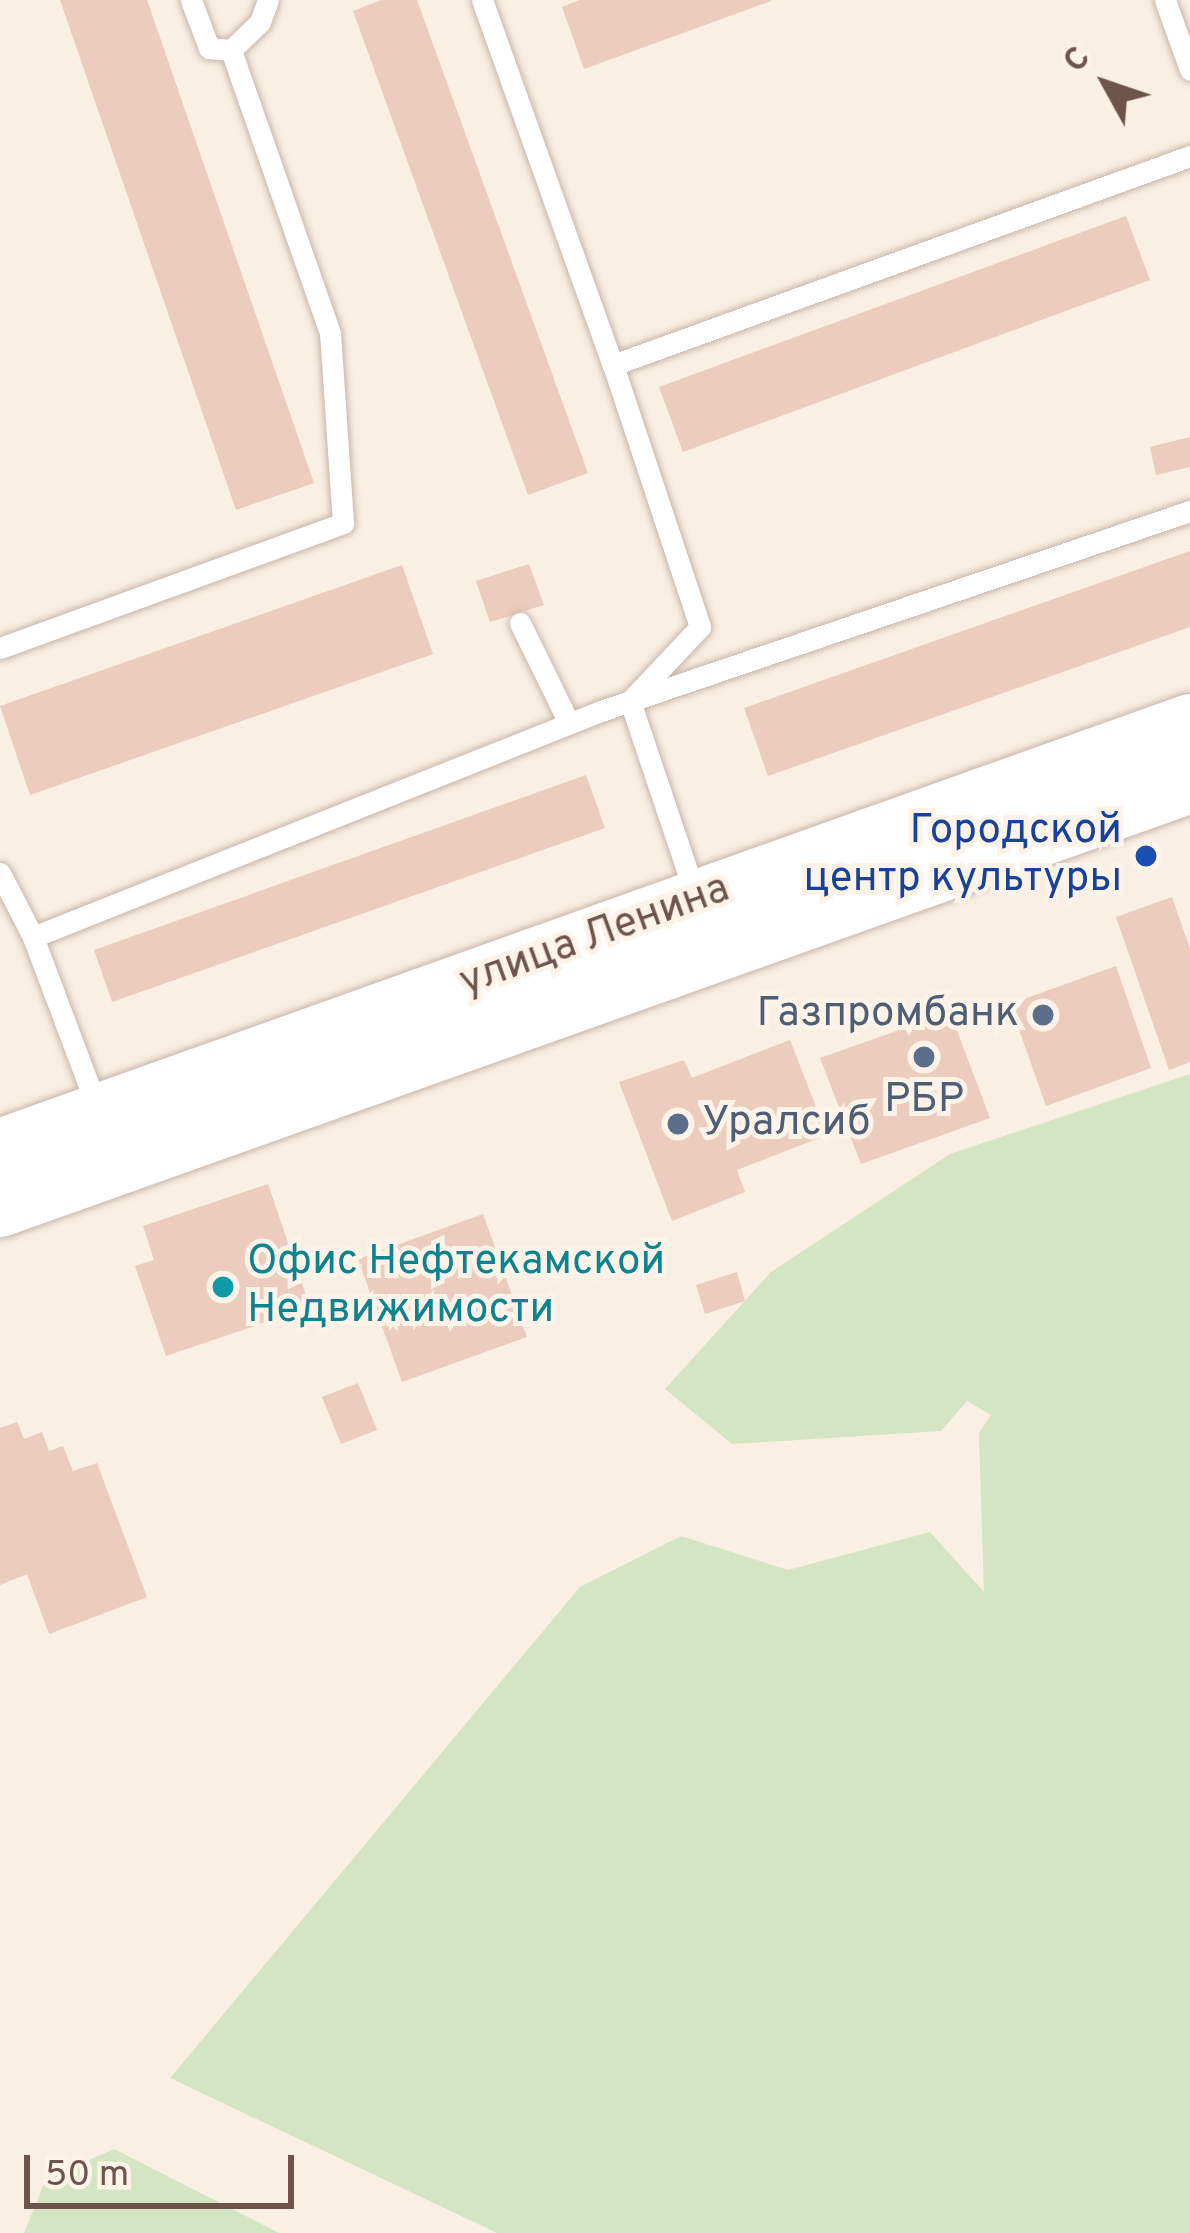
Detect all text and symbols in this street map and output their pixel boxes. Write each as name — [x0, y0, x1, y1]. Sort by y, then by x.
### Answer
north arrow — [1046, 24, 1166, 144]
text: С — [1056, 39, 1101, 82]
place label: Городской центр культуры — [804, 807, 1122, 906]
marker: Городской центр культуры — [1133, 843, 1159, 869]
street label: улица Ленина — [453, 865, 737, 1009]
place label: Газпромбанк — [756, 990, 1019, 1040]
marker: Газпромбанк — [1030, 1002, 1056, 1028]
marker: РБР — [911, 1044, 937, 1070]
place label: РБР — [884, 1076, 964, 1126]
place label: Уралсиб — [702, 1099, 871, 1149]
marker: Уралсиб — [665, 1111, 691, 1137]
place label: Офис Нефтекамской Недвижимости — [247, 1238, 665, 1336]
marker: Офис Нефтекамской Недвижимости — [210, 1274, 236, 1300]
scale bar — [30, 2131, 300, 2205]
text: 50 m — [45, 2153, 129, 2199]

